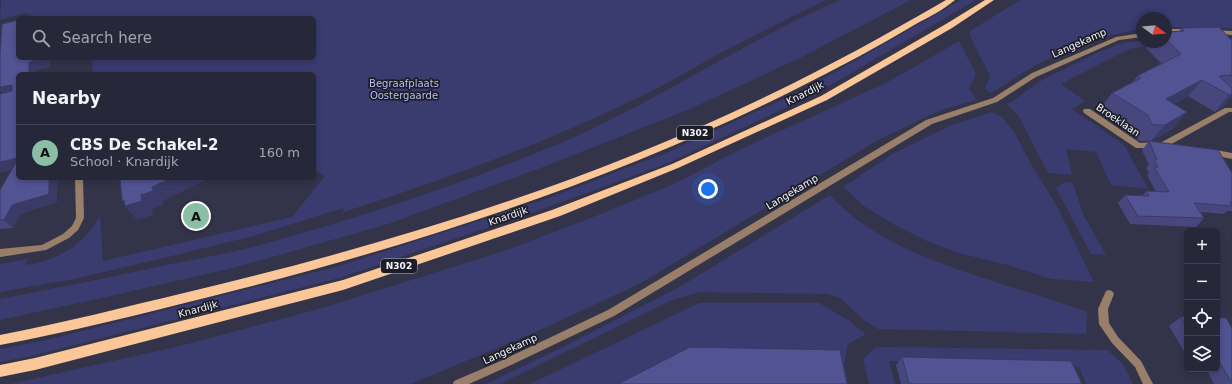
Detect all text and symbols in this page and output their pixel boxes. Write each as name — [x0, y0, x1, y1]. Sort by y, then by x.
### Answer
north arrow — [1136, 12, 1172, 48]
search box — [16, 16, 316, 60]
street label: Langekamp — [1050, 26, 1108, 60]
icon: search — [30, 27, 52, 49]
text: Search here — [62, 29, 152, 47]
park label: Begraafplaats Oostergaarde — [369, 78, 439, 101]
street label: Knardijk — [784, 79, 826, 107]
text: Nearby — [32, 88, 101, 108]
street label: Broeklaan — [1094, 101, 1142, 139]
road number: N302 — [677, 126, 713, 140]
text: CBS De Schakel-2 — [70, 136, 218, 154]
text: A — [40, 145, 50, 160]
text: 160 m — [258, 145, 300, 160]
text: School · Knardijk — [70, 154, 178, 169]
street label: Langekamp — [764, 172, 820, 212]
your location — [698, 179, 718, 199]
pin: A — [183, 201, 209, 231]
street label: Knardijk — [487, 204, 529, 228]
map controls — [1184, 228, 1220, 372]
button: + — [1184, 228, 1220, 264]
road number: N302 — [381, 259, 417, 273]
button: − — [1184, 264, 1220, 300]
street label: Knardijk — [177, 298, 219, 320]
button: locate — [1184, 300, 1220, 336]
street label: Langekamp — [481, 332, 539, 366]
button: layers — [1184, 336, 1220, 372]

